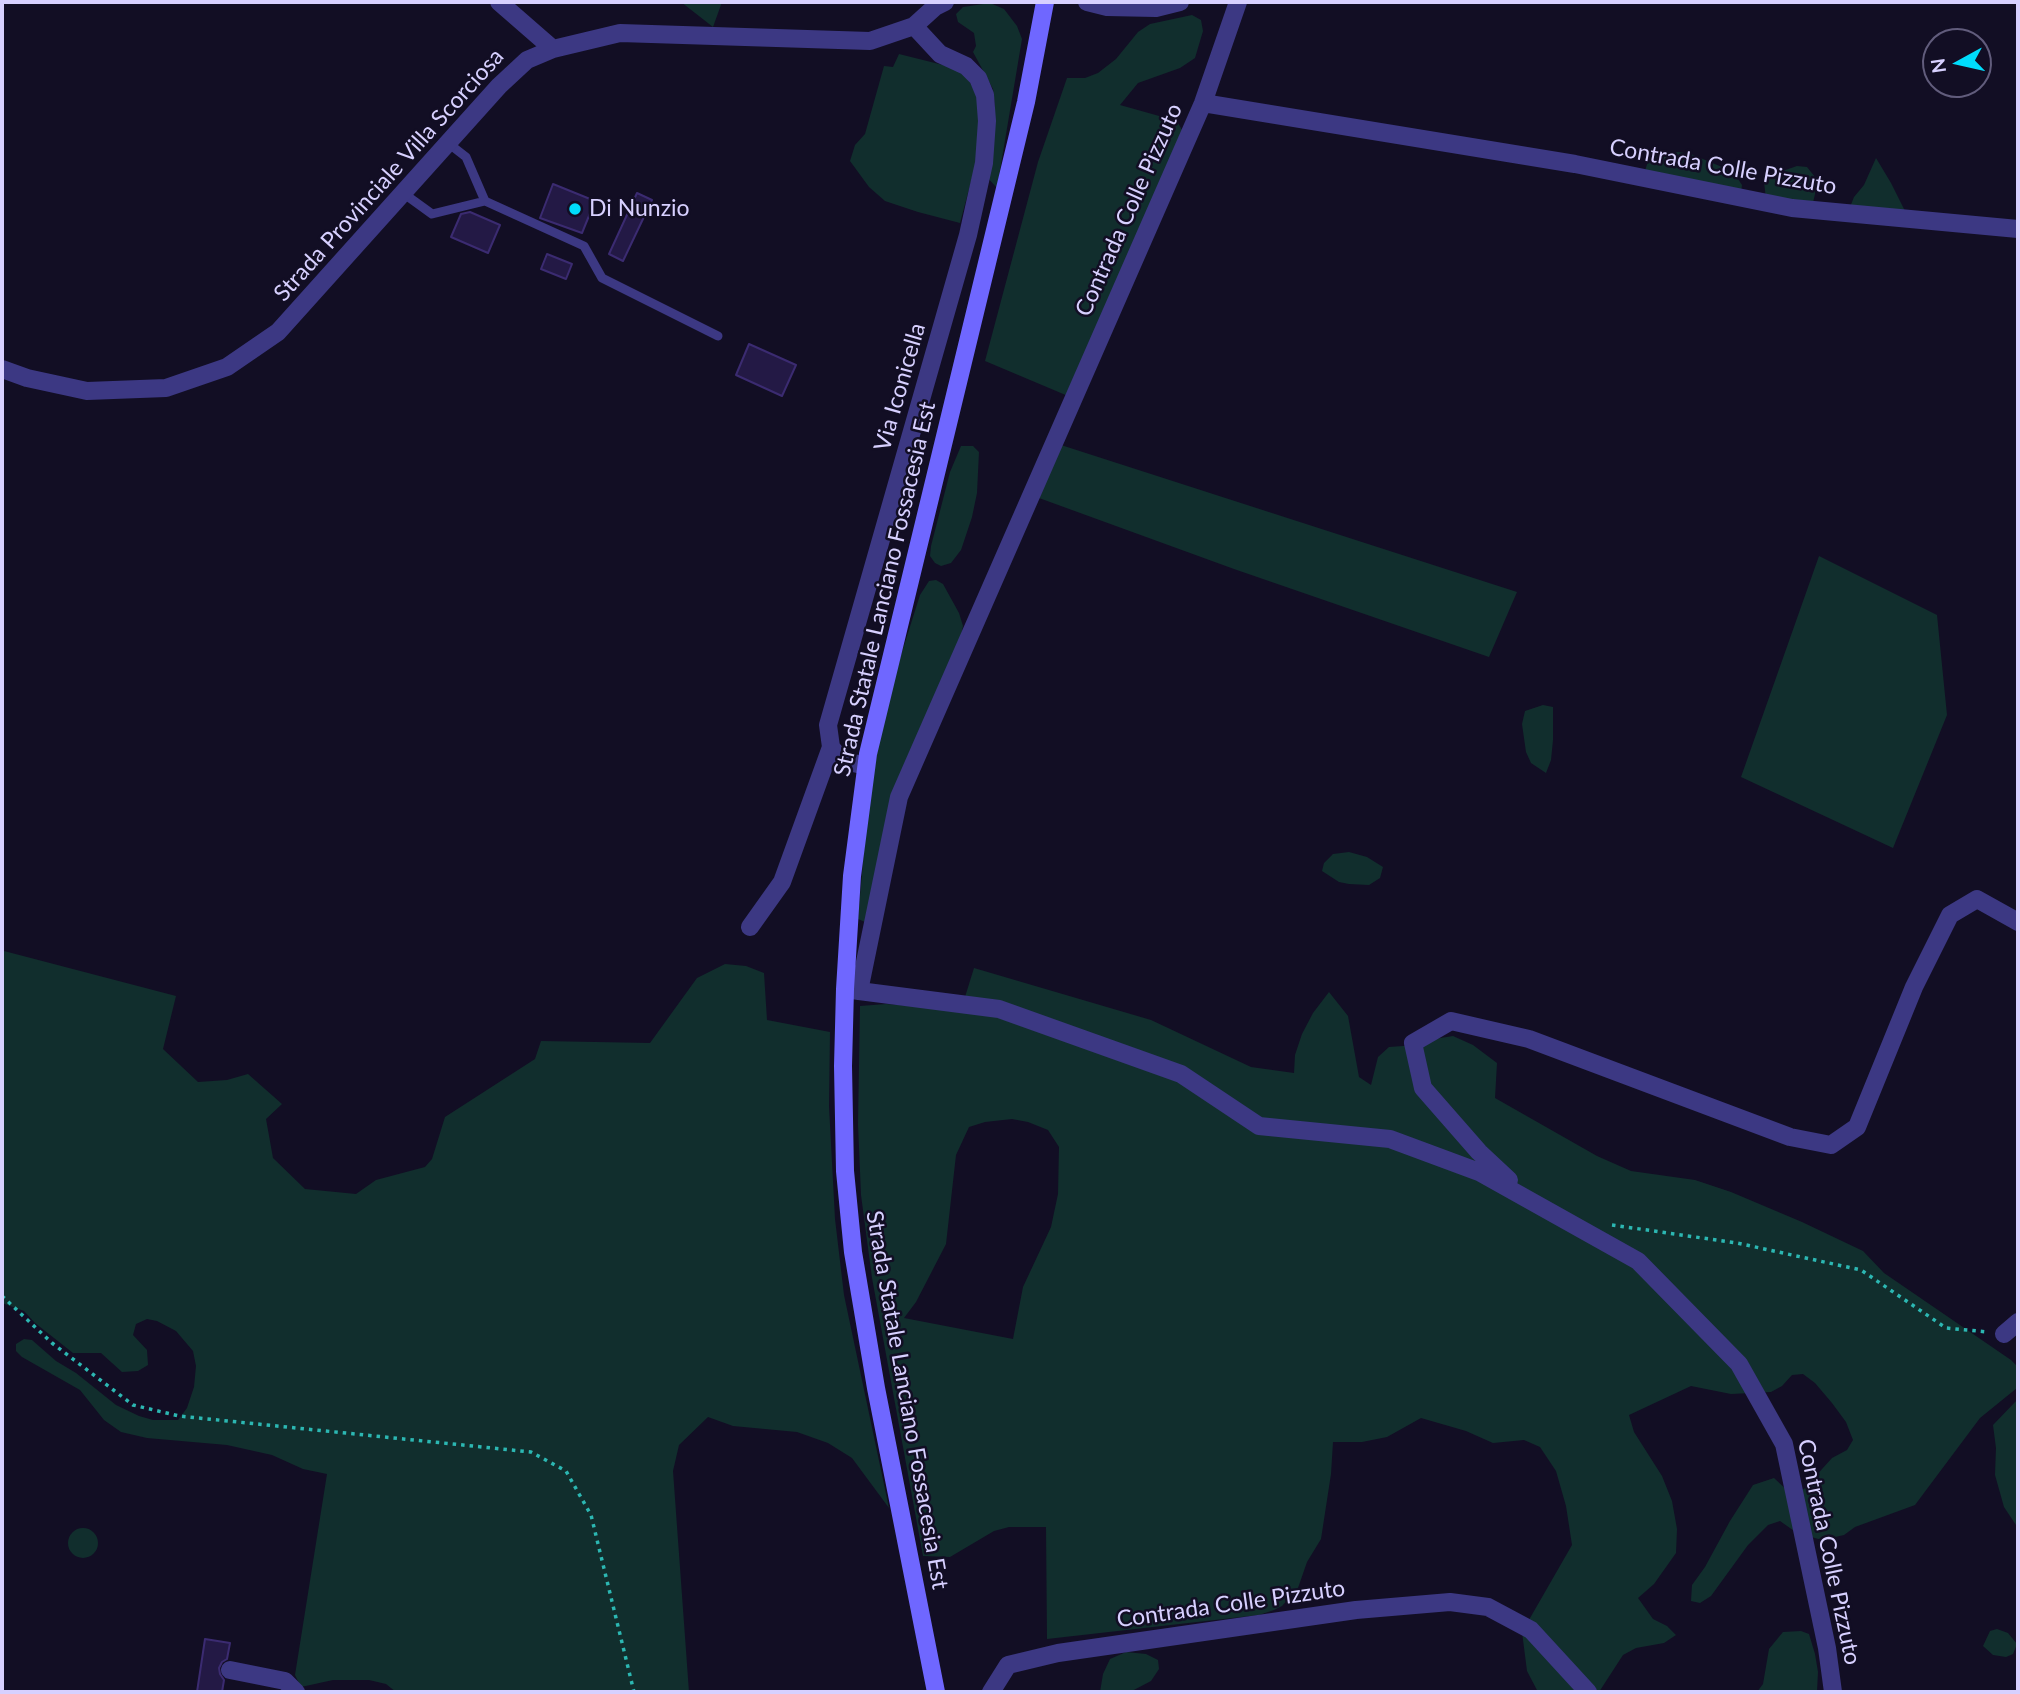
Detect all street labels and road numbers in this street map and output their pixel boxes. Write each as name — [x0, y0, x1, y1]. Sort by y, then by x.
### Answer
street label: Strada Provinciale Villa Scorciosa — [268, 43, 510, 307]
street label: Contrada Colle Pizzuto — [1070, 99, 1188, 321]
street label: Contrada Colle Pizzuto — [1607, 133, 1839, 201]
street label: Via Iconicella — [869, 320, 931, 454]
street label: Strada Statale Lanciano Fossacesia Est — [828, 399, 942, 779]
street label: Strada Statale Lanciano Fossacesia Est — [860, 1209, 954, 1591]
street label: Contrada Colle Pizzuto — [1792, 1437, 1866, 1667]
street label: Contrada Colle Pizzuto — [1115, 1574, 1347, 1634]

